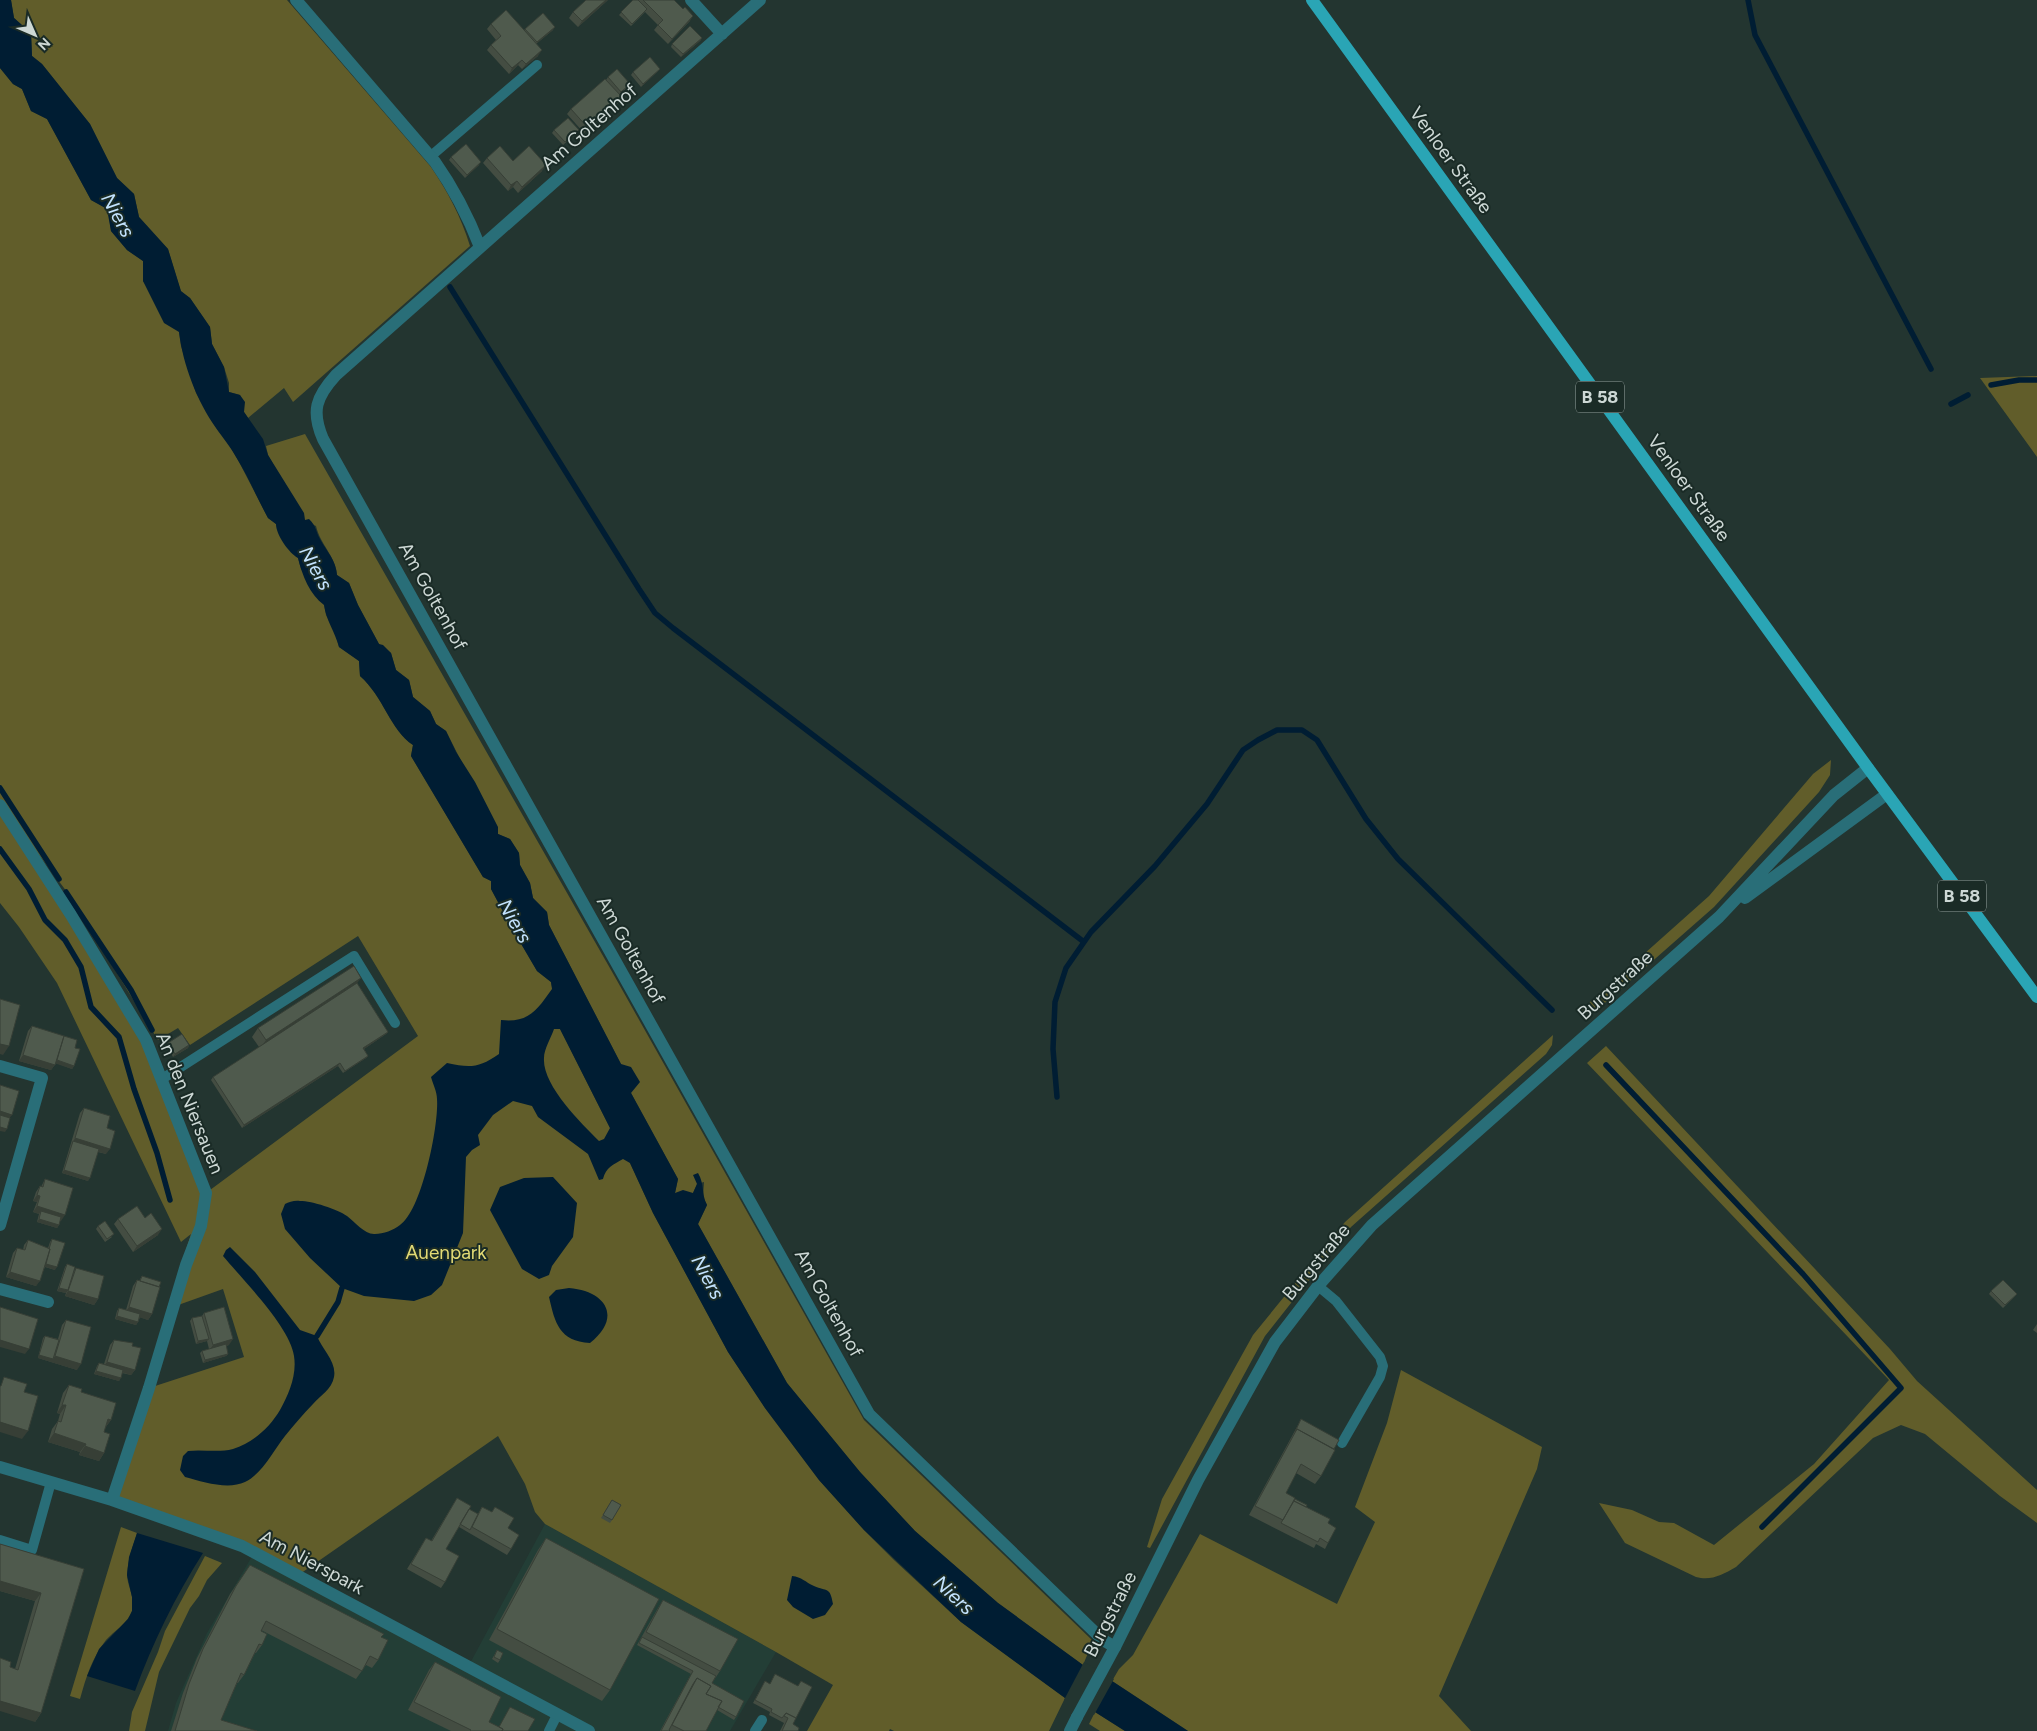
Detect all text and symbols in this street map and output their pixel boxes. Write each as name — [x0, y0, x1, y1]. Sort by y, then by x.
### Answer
north arrow — [10, 10, 60, 60]
text: N — [34, 34, 54, 54]
street label: Am Goltenhof — [536, 79, 642, 175]
street label: Venloer Straße — [1405, 102, 1497, 218]
water label: Niers — [96, 189, 140, 242]
road number: B 58 — [1576, 382, 1624, 412]
street label: Venloer Straße — [1643, 430, 1735, 546]
street label: Am Goltenhof — [394, 538, 472, 654]
water label: Niers — [294, 542, 338, 595]
road number: B 58 — [1938, 880, 1986, 911]
street label: Am Goltenhof — [592, 892, 670, 1008]
water label: Niers — [493, 895, 538, 948]
street label: Burgstraße — [1573, 945, 1657, 1025]
street label: An den Niersauen — [151, 1029, 229, 1177]
street label: Burgstraße — [1277, 1219, 1355, 1305]
park label: Auenpark — [406, 1241, 487, 1264]
street label: Am Goltenhof — [790, 1245, 868, 1361]
water label: Niers — [686, 1250, 730, 1304]
street label: Am Nierspark — [256, 1525, 369, 1600]
street label: Burgstraße — [1079, 1567, 1141, 1661]
water label: Niers — [929, 1570, 980, 1620]

